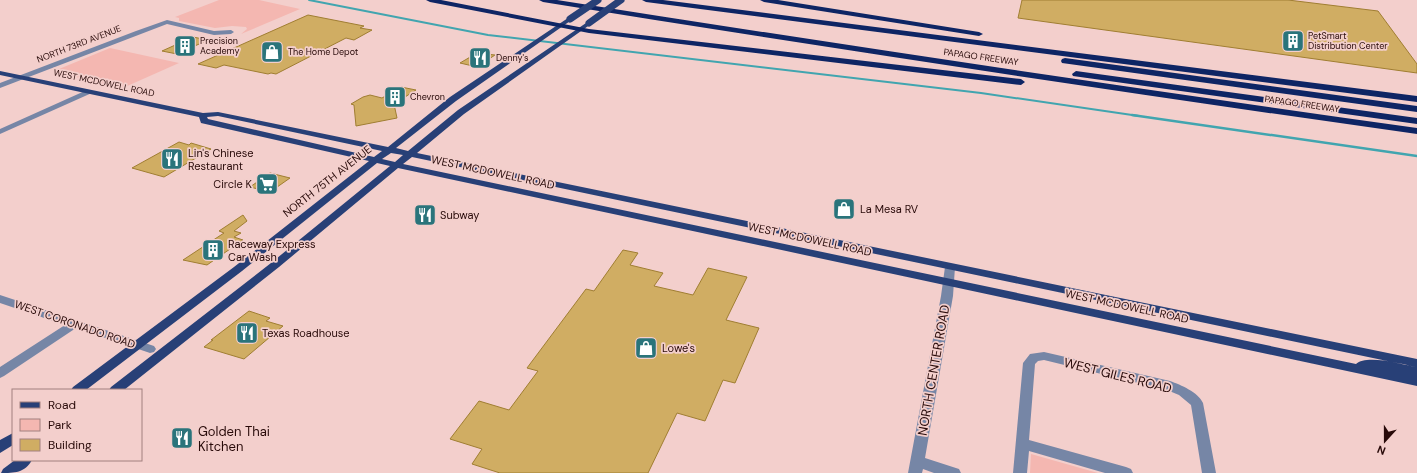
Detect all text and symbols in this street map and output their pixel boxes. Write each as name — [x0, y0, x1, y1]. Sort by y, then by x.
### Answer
street label: NORTH 73RD AVENUE — [35, 22, 123, 66]
building icon: PetSmart Distribution Center — [1280, 28, 1306, 54]
place label: PetSmart Distribution Center — [1308, 30, 1388, 52]
building icon: Precision Academy — [172, 33, 198, 59]
place label: Precision Academy — [200, 35, 239, 57]
shop icon: The Home Depot — [259, 39, 285, 65]
restaurant icon: Denny's — [467, 45, 493, 71]
place label: The Home Depot — [288, 46, 359, 58]
street label: PAPAGO FREEWAY — [943, 46, 1020, 68]
place label: Denny's — [496, 52, 529, 64]
street label: WEST MCDOWELL ROAD — [52, 66, 156, 100]
building icon: Chevron — [382, 84, 408, 110]
place label: Chevron — [410, 91, 445, 103]
street label: PAPAGO FREEWAY — [1264, 93, 1341, 115]
street label: NORTH 75TH AVENUE — [280, 142, 374, 220]
restaurant icon: Lin's Chinese Restaurant — [159, 146, 185, 172]
place label: Lin's Chinese Restaurant — [188, 146, 254, 173]
street label: WEST MCDOWELL ROAD — [430, 152, 556, 192]
supermarket icon: Circle K — [254, 171, 280, 197]
place label: Circle K — [213, 177, 253, 191]
shop icon: La Mesa RV — [831, 196, 857, 222]
restaurant icon: Subway — [412, 202, 438, 228]
place label: La Mesa RV — [860, 202, 919, 216]
place label: Subway — [440, 208, 480, 222]
street label: WEST MCDOWELL ROAD — [747, 219, 873, 259]
building icon: Raceway Express Car Wash — [200, 237, 226, 263]
place label: Raceway Express Car Wash — [228, 237, 315, 264]
street label: WEST MCDOWELL ROAD — [1064, 286, 1190, 326]
street label: WEST CORONADO ROAD — [13, 297, 138, 351]
street label: NORTH CENTER ROAD — [914, 303, 953, 437]
restaurant icon: Texas Roadhouse — [234, 320, 260, 346]
place label: Texas Roadhouse — [262, 326, 350, 340]
shop icon: Lowe's — [633, 335, 659, 361]
place label: Lowe's — [662, 341, 695, 355]
street label: WEST GILES ROAD — [1062, 354, 1174, 397]
legend — [12, 389, 142, 461]
text: Road — [48, 397, 76, 413]
text: Park — [48, 417, 72, 433]
north arrow — [1365, 421, 1405, 461]
place label: Golden Thai Kitchen — [198, 423, 270, 455]
restaurant icon: Golden Thai Kitchen — [169, 425, 195, 451]
text: Building — [48, 437, 92, 453]
text: N — [1375, 442, 1388, 458]

